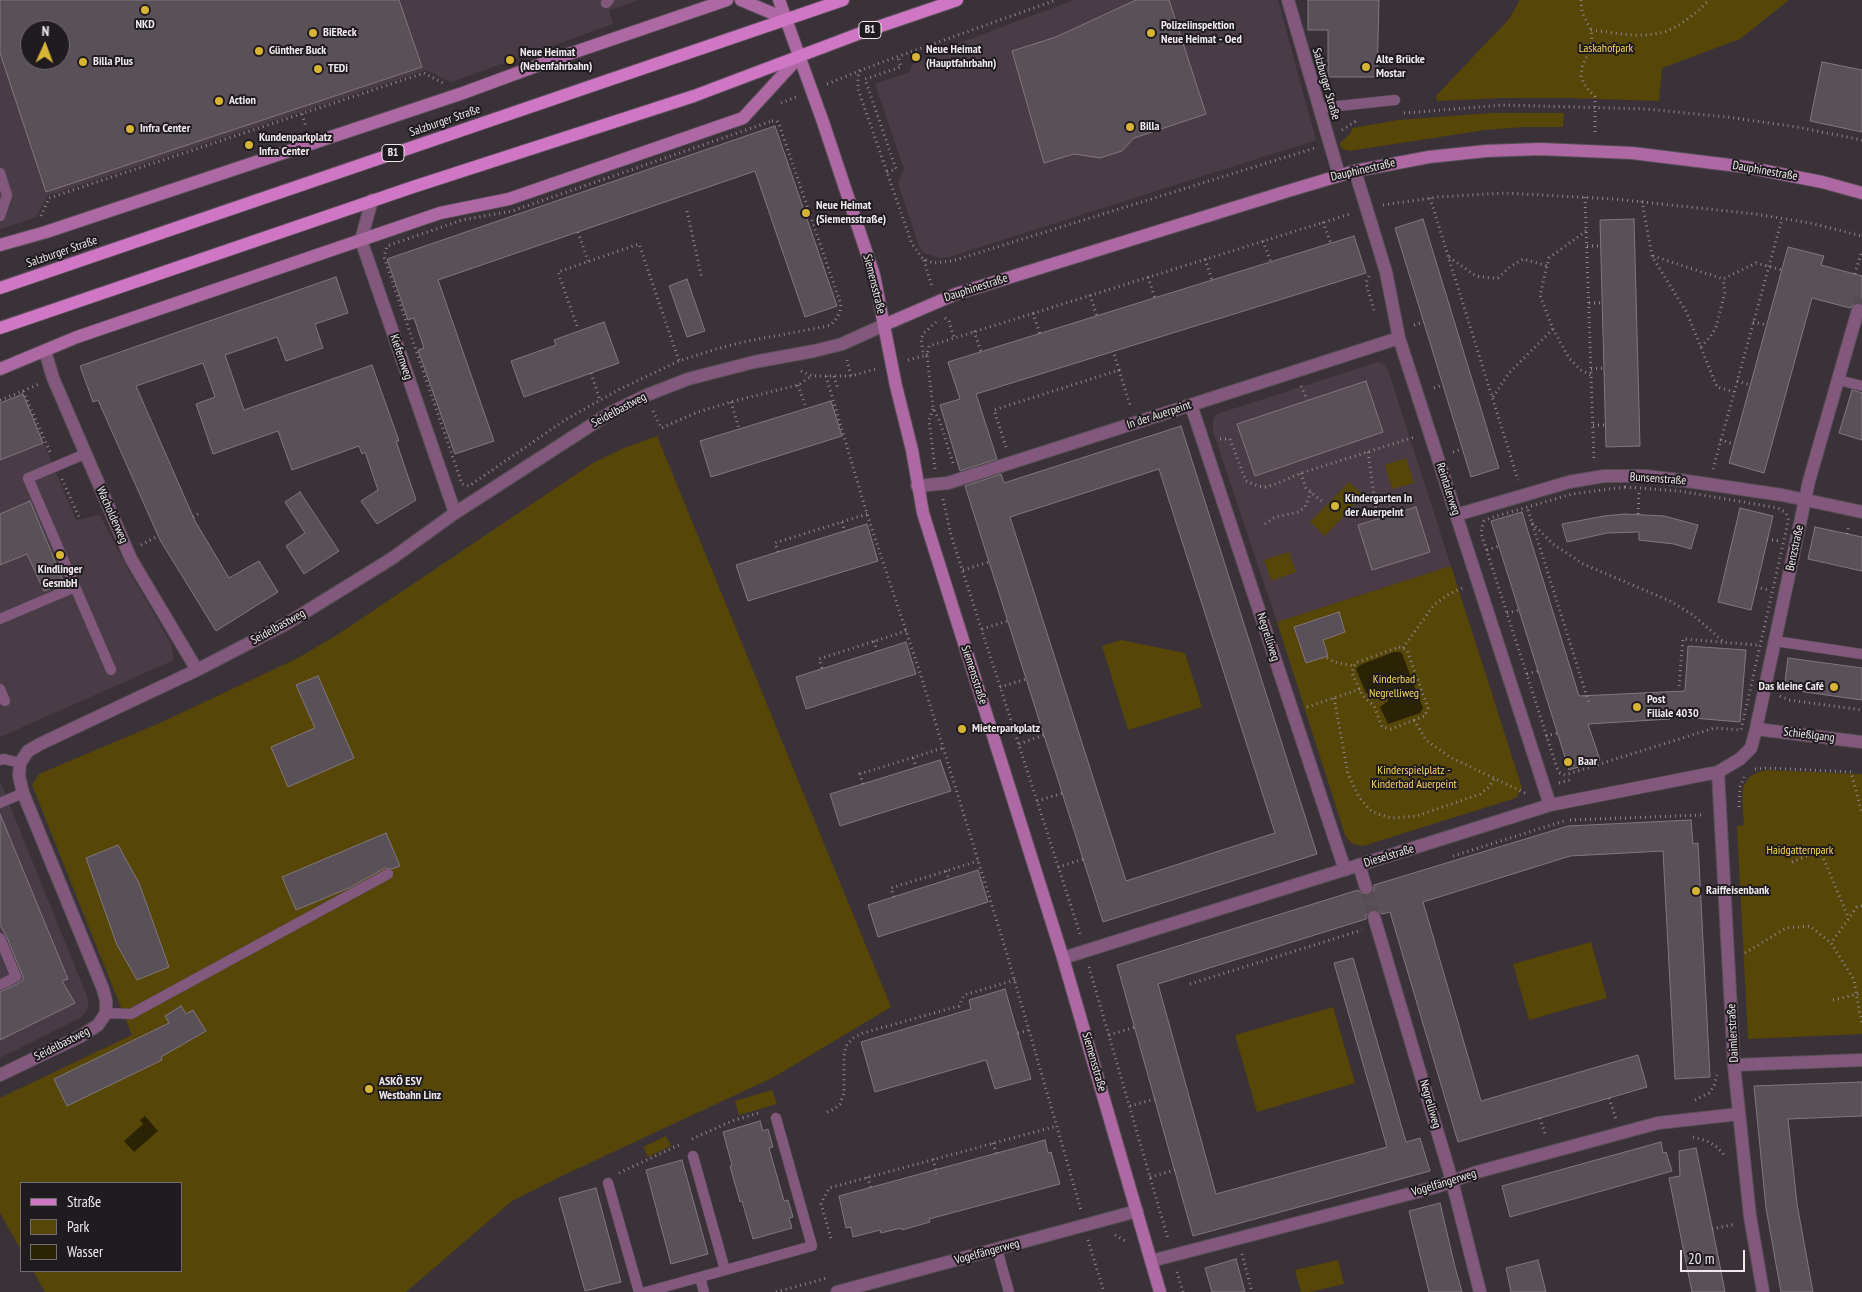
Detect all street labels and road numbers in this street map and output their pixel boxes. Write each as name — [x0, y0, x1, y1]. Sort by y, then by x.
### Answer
road number: B1 — [859, 22, 881, 38]
street label: Salzburger Straße — [1309, 46, 1343, 122]
street label: Salzburger Straße — [408, 102, 482, 140]
road number: B1 — [382, 144, 404, 162]
street label: Dauphinestraße — [1329, 156, 1397, 184]
street label: Dauphinestraße — [1731, 158, 1799, 184]
street label: Salzburger Straße — [25, 233, 99, 271]
street label: Siemensstraße — [860, 253, 888, 315]
street label: Dauphinestraße — [942, 271, 1010, 305]
street label: Kiefernweg — [387, 332, 415, 382]
street label: Seidelbastweg — [589, 390, 649, 430]
street label: In der Auerpeint — [1125, 398, 1193, 432]
street label: Reintalerweg — [1433, 461, 1463, 517]
street label: Bunsenstraße — [1629, 470, 1687, 488]
street label: Wacholderweg — [93, 484, 131, 546]
street label: Benzstraße — [1783, 524, 1807, 572]
street label: Seidelbastweg — [248, 606, 308, 648]
street label: Negrelliweg — [1253, 611, 1283, 663]
street label: Siemensstraße — [958, 644, 990, 706]
street label: Schießlgang — [1783, 725, 1835, 745]
street label: Dieselstraße — [1362, 842, 1416, 870]
street label: Daimlerstraße — [1724, 1003, 1742, 1063]
street label: Seidelbastweg — [32, 1024, 92, 1064]
street label: Siemensstraße — [1079, 1031, 1109, 1093]
street label: Negrelliweg — [1416, 1078, 1444, 1130]
street label: Vogelfängerweg — [1410, 1166, 1478, 1200]
street label: Vogelfängerweg — [953, 1236, 1021, 1268]

